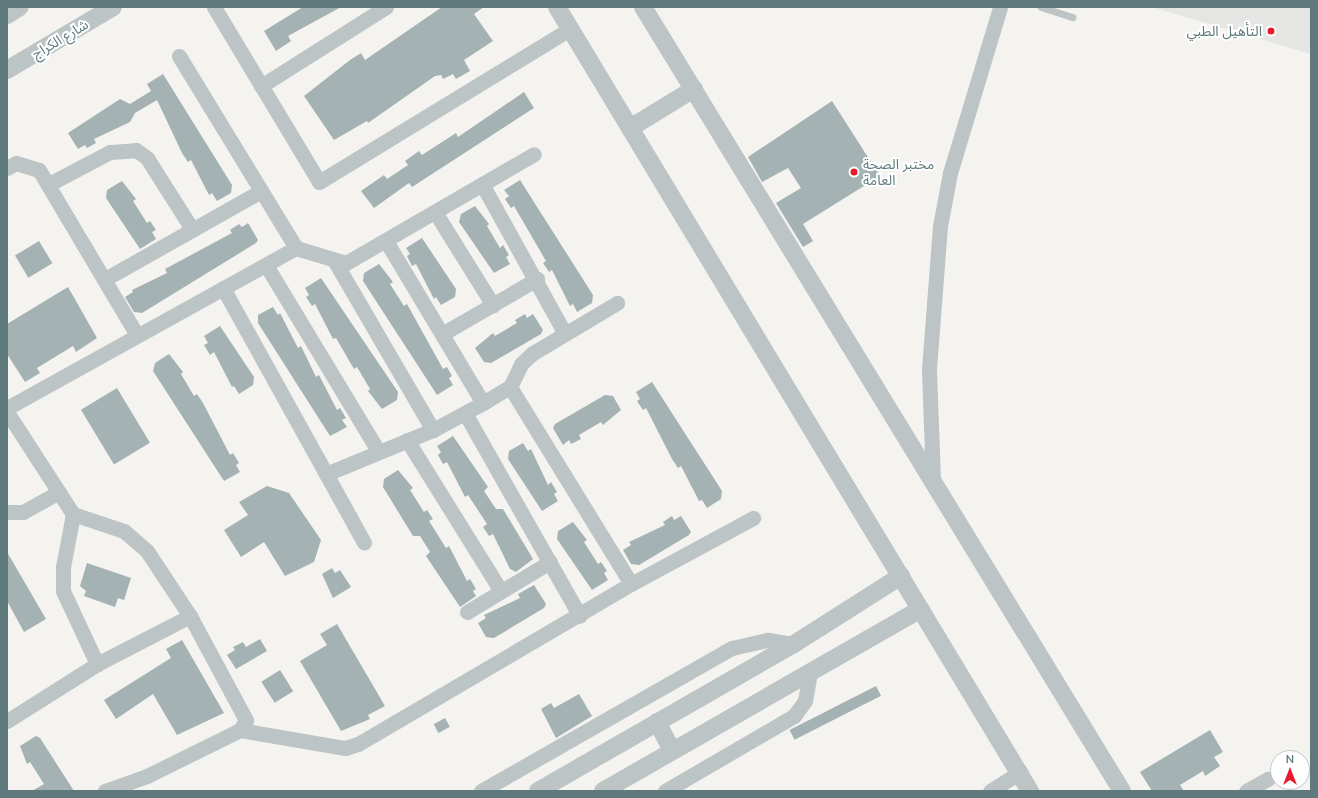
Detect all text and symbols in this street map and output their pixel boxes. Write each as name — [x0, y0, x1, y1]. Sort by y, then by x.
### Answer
street label: شارع الكراج — [29, 16, 91, 62]
place label: التأهيل الطبي — [1187, 23, 1262, 39]
marker: التأهيل الطبي — [1265, 25, 1277, 37]
place label: مختبر الصحة العامة — [863, 156, 934, 188]
marker: مختبر الصحة العامة — [848, 166, 860, 178]
north arrow — [1270, 750, 1310, 790]
text: N — [1286, 752, 1294, 766]

